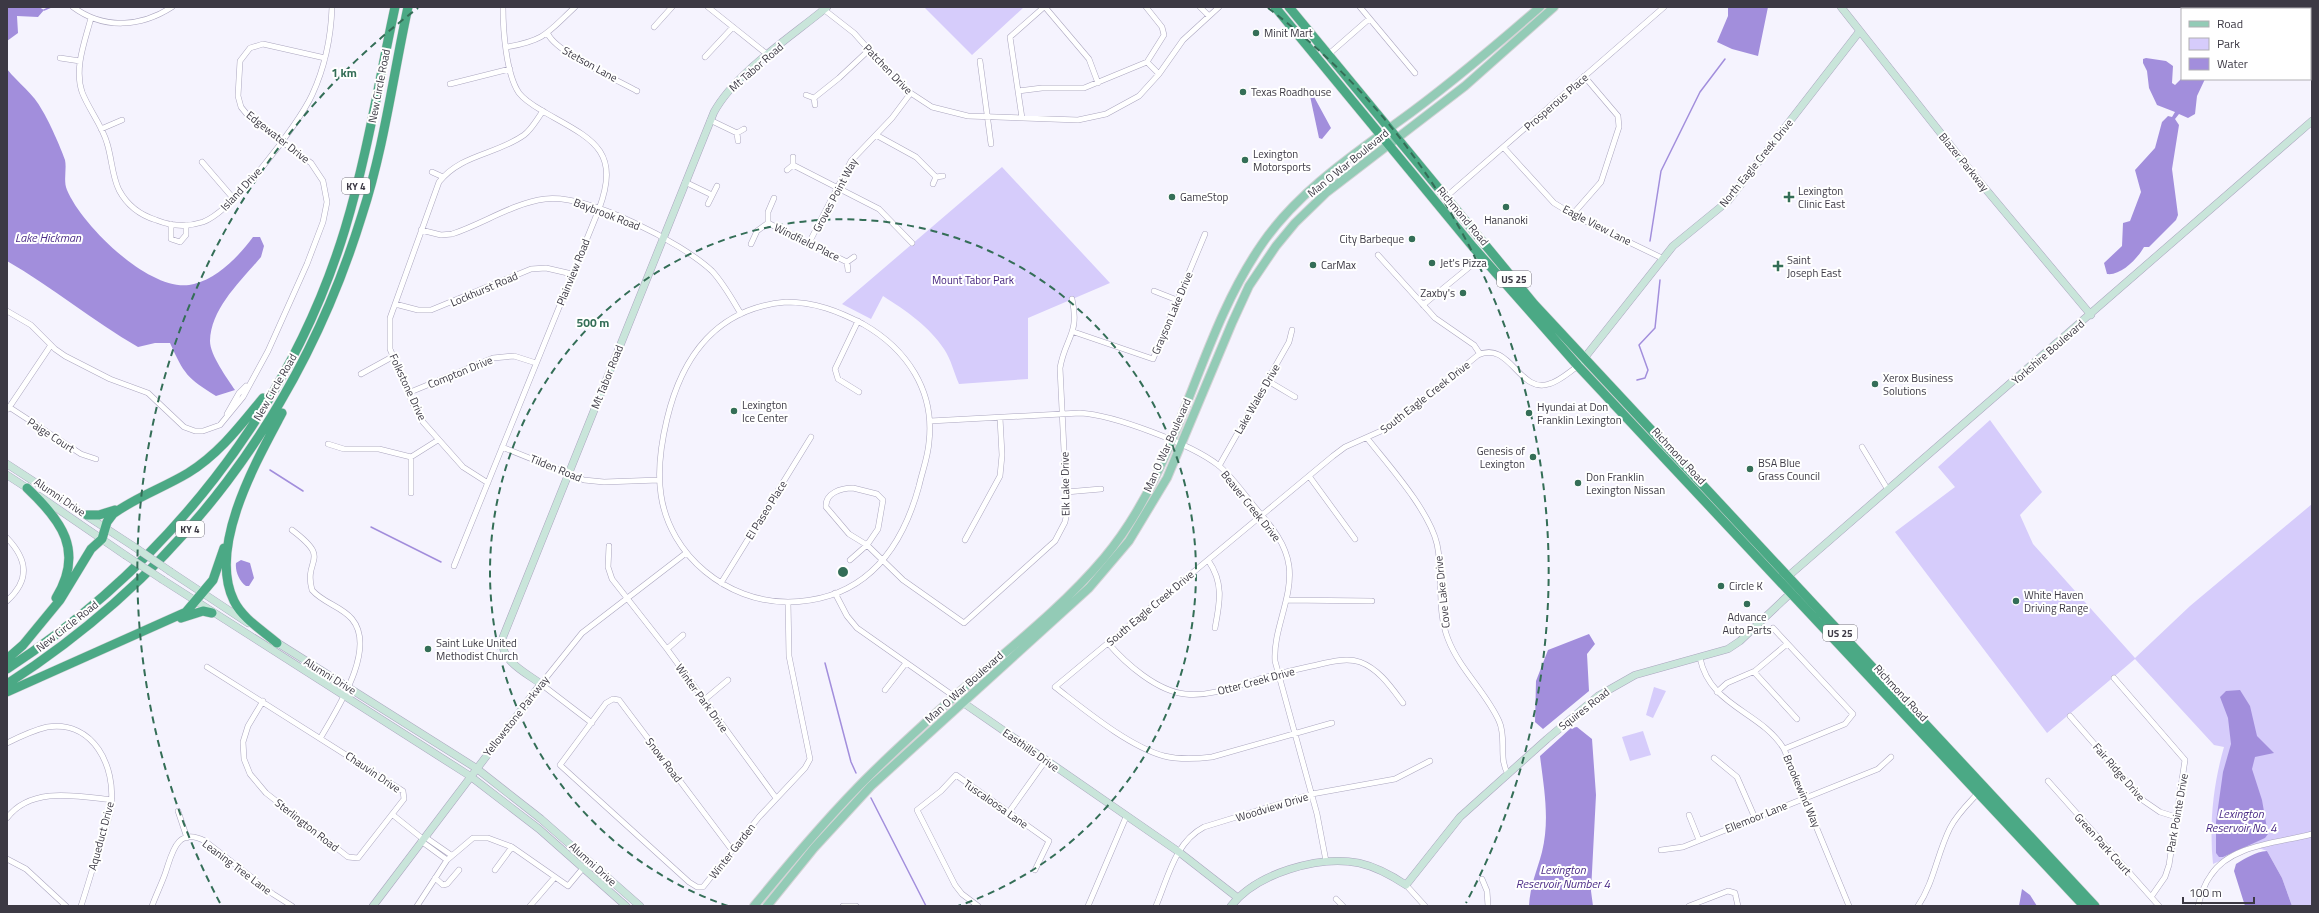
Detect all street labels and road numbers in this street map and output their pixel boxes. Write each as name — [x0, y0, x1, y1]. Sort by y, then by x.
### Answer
street label: Mt Tabor Road — [725, 39, 787, 95]
street label: Patchen Drive — [860, 40, 916, 98]
street label: Stetson Lane — [560, 42, 621, 86]
street label: New Circle Road — [364, 48, 394, 124]
street label: Prosperous Place — [1520, 69, 1592, 134]
street label: Edgewater Drive — [243, 107, 313, 167]
street label: North Eagle Creek Drive — [1715, 115, 1797, 211]
street label: Man O War Boulevard — [1304, 125, 1392, 201]
street label: Blazer Parkway — [1935, 129, 1993, 195]
street label: Groves Point Way — [809, 155, 862, 235]
street label: Island Drive — [217, 163, 266, 214]
road number: KY 4 — [342, 178, 370, 194]
street label: Richmond Road — [1433, 183, 1493, 249]
street label: Baybrook Road — [571, 194, 643, 234]
street label: Eagle View Lane — [1560, 201, 1634, 249]
street label: Windfield Place — [772, 219, 843, 265]
street label: Plainview Road — [552, 236, 594, 308]
street label: Lockhurst Road — [448, 268, 520, 310]
street label: Grayson Lake Drive — [1147, 269, 1197, 357]
road number: US 25 — [1497, 271, 1531, 287]
street label: Yorkshire Boulevard — [2008, 316, 2088, 388]
street label: Mt Tabor Road — [587, 343, 627, 411]
street label: New Circle Road — [249, 350, 301, 423]
street label: Folkstone Drive — [386, 351, 431, 423]
street label: Compton Drive — [425, 352, 495, 392]
street label: South Eagle Creek Drive — [1377, 357, 1474, 437]
street label: Lake Wales Drive — [1230, 361, 1284, 437]
street label: Man O War Boulevard — [1139, 396, 1195, 494]
street label: Paige Court — [24, 414, 78, 456]
street label: Richmond Road — [1648, 424, 1710, 488]
street label: Tilden Road — [528, 450, 584, 486]
street label: Elk Lake Drive — [1056, 451, 1074, 516]
street label: Beaver Creek Drive — [1217, 467, 1285, 545]
street label: Alumni Drive — [31, 474, 89, 520]
street label: El Paseo Place — [742, 477, 791, 543]
road number: KY 4 — [176, 521, 204, 537]
street label: Cove Lake Drive — [1430, 555, 1454, 629]
street label: South Eagle Creek Drive — [1103, 566, 1198, 650]
street label: New Circle Road — [33, 597, 102, 655]
road number: US 25 — [1823, 625, 1857, 641]
street label: Man O War Boulevard — [921, 647, 1007, 727]
street label: Alumni Drive — [301, 654, 360, 699]
street label: Winter Park Drive — [672, 660, 733, 736]
street label: Richmond Road — [1870, 661, 1932, 725]
street label: Otter Creek Drive — [1216, 663, 1297, 699]
street label: Yellowstone Parkway — [479, 672, 553, 760]
street label: Squires Road — [1555, 684, 1613, 734]
street label: Easthills Drive — [1000, 725, 1063, 776]
street label: Snow Road — [642, 734, 686, 786]
street label: Fair Ridge Drive — [2089, 739, 2149, 805]
street label: Chauvin Drive — [342, 748, 404, 797]
street label: Brookewind Way — [1779, 752, 1825, 831]
street label: Park Pointe Drive — [2162, 772, 2192, 854]
street label: Tuscaloosa Lane — [960, 776, 1032, 832]
street label: Woodview Drive — [1234, 788, 1311, 826]
street label: Sterlington Road — [272, 795, 343, 855]
street label: Ellemoor Lane — [1722, 797, 1790, 837]
street label: Aqueduct Drive — [84, 799, 118, 872]
street label: Green Park Court — [2071, 809, 2135, 879]
street label: Winter Garden — [705, 820, 759, 882]
street label: Leaning Tree Lane — [199, 836, 275, 899]
street label: Alumni Drive — [566, 838, 621, 890]

